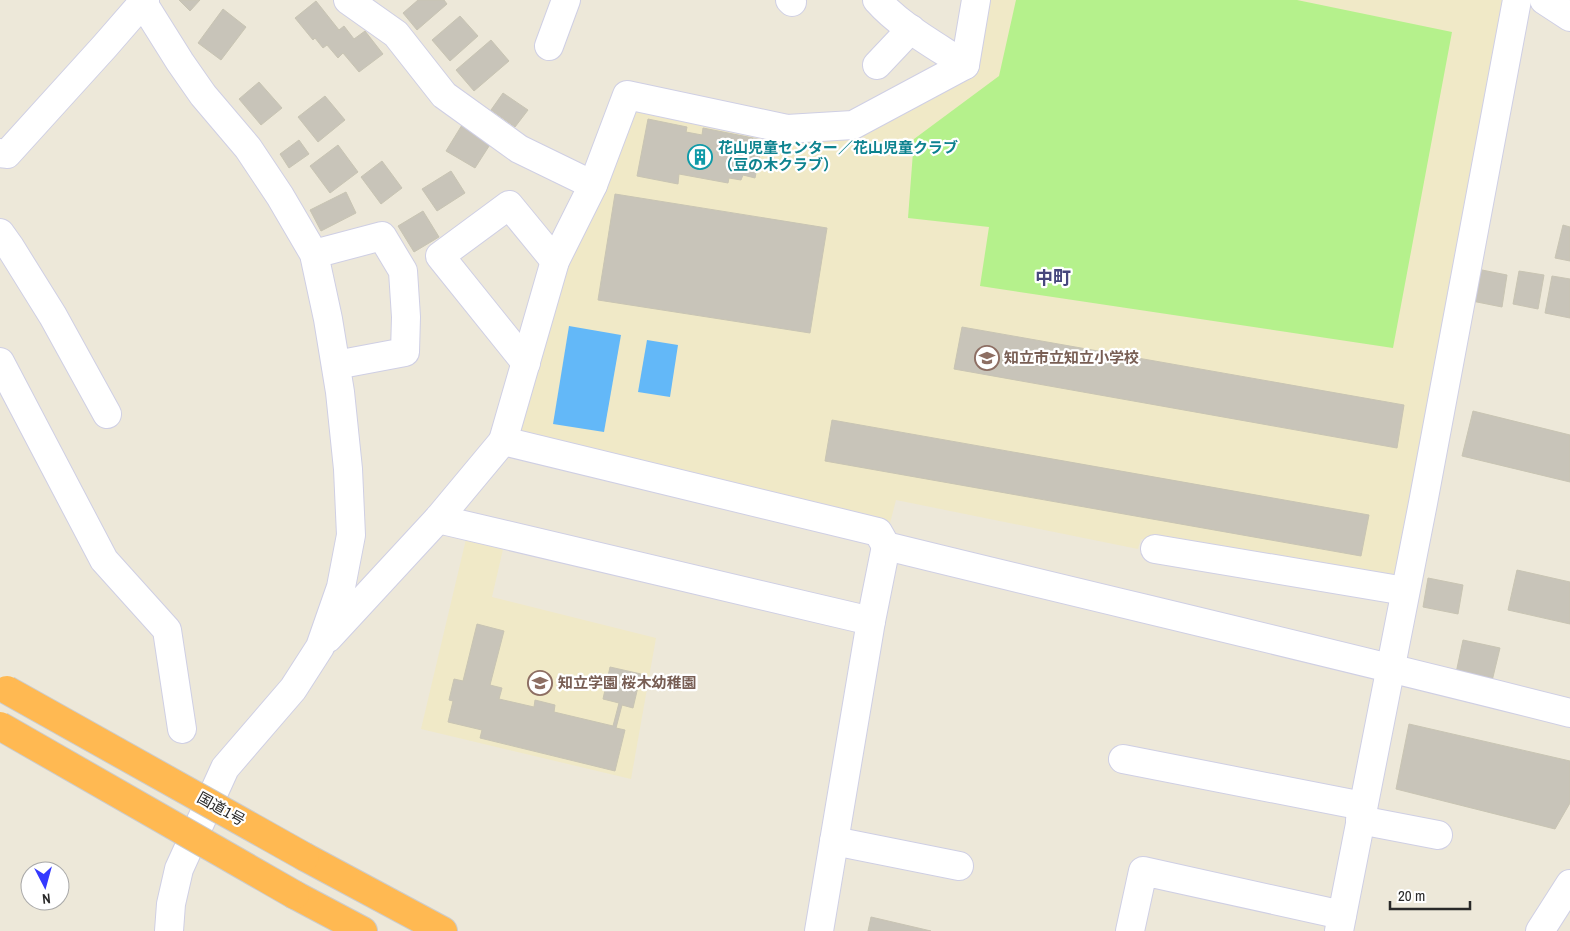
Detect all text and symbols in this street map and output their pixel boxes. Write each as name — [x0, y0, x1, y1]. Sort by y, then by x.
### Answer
place label: 花山児童センター／花山児童クラブ （豆の木クラブ） — [718, 137, 958, 175]
building icon: 花山児童センター／花山児童クラブ （豆の木クラブ） — [687, 144, 713, 170]
district label: 中町 — [1035, 265, 1071, 290]
school or university icon: 知立市立知立小学校 — [974, 345, 1000, 371]
place label: 知立市立知立小学校 — [1004, 347, 1139, 368]
school or university icon: 知立学園 桜木幼稚園 — [527, 670, 553, 696]
place label: 知立学園 桜木幼稚園 — [558, 672, 696, 693]
street label: 国道1号 — [193, 787, 249, 830]
north arrow — [20, 861, 70, 911]
scale bar — [1390, 878, 1470, 910]
text: 20 m — [1398, 885, 1425, 906]
text: N — [41, 890, 51, 908]

